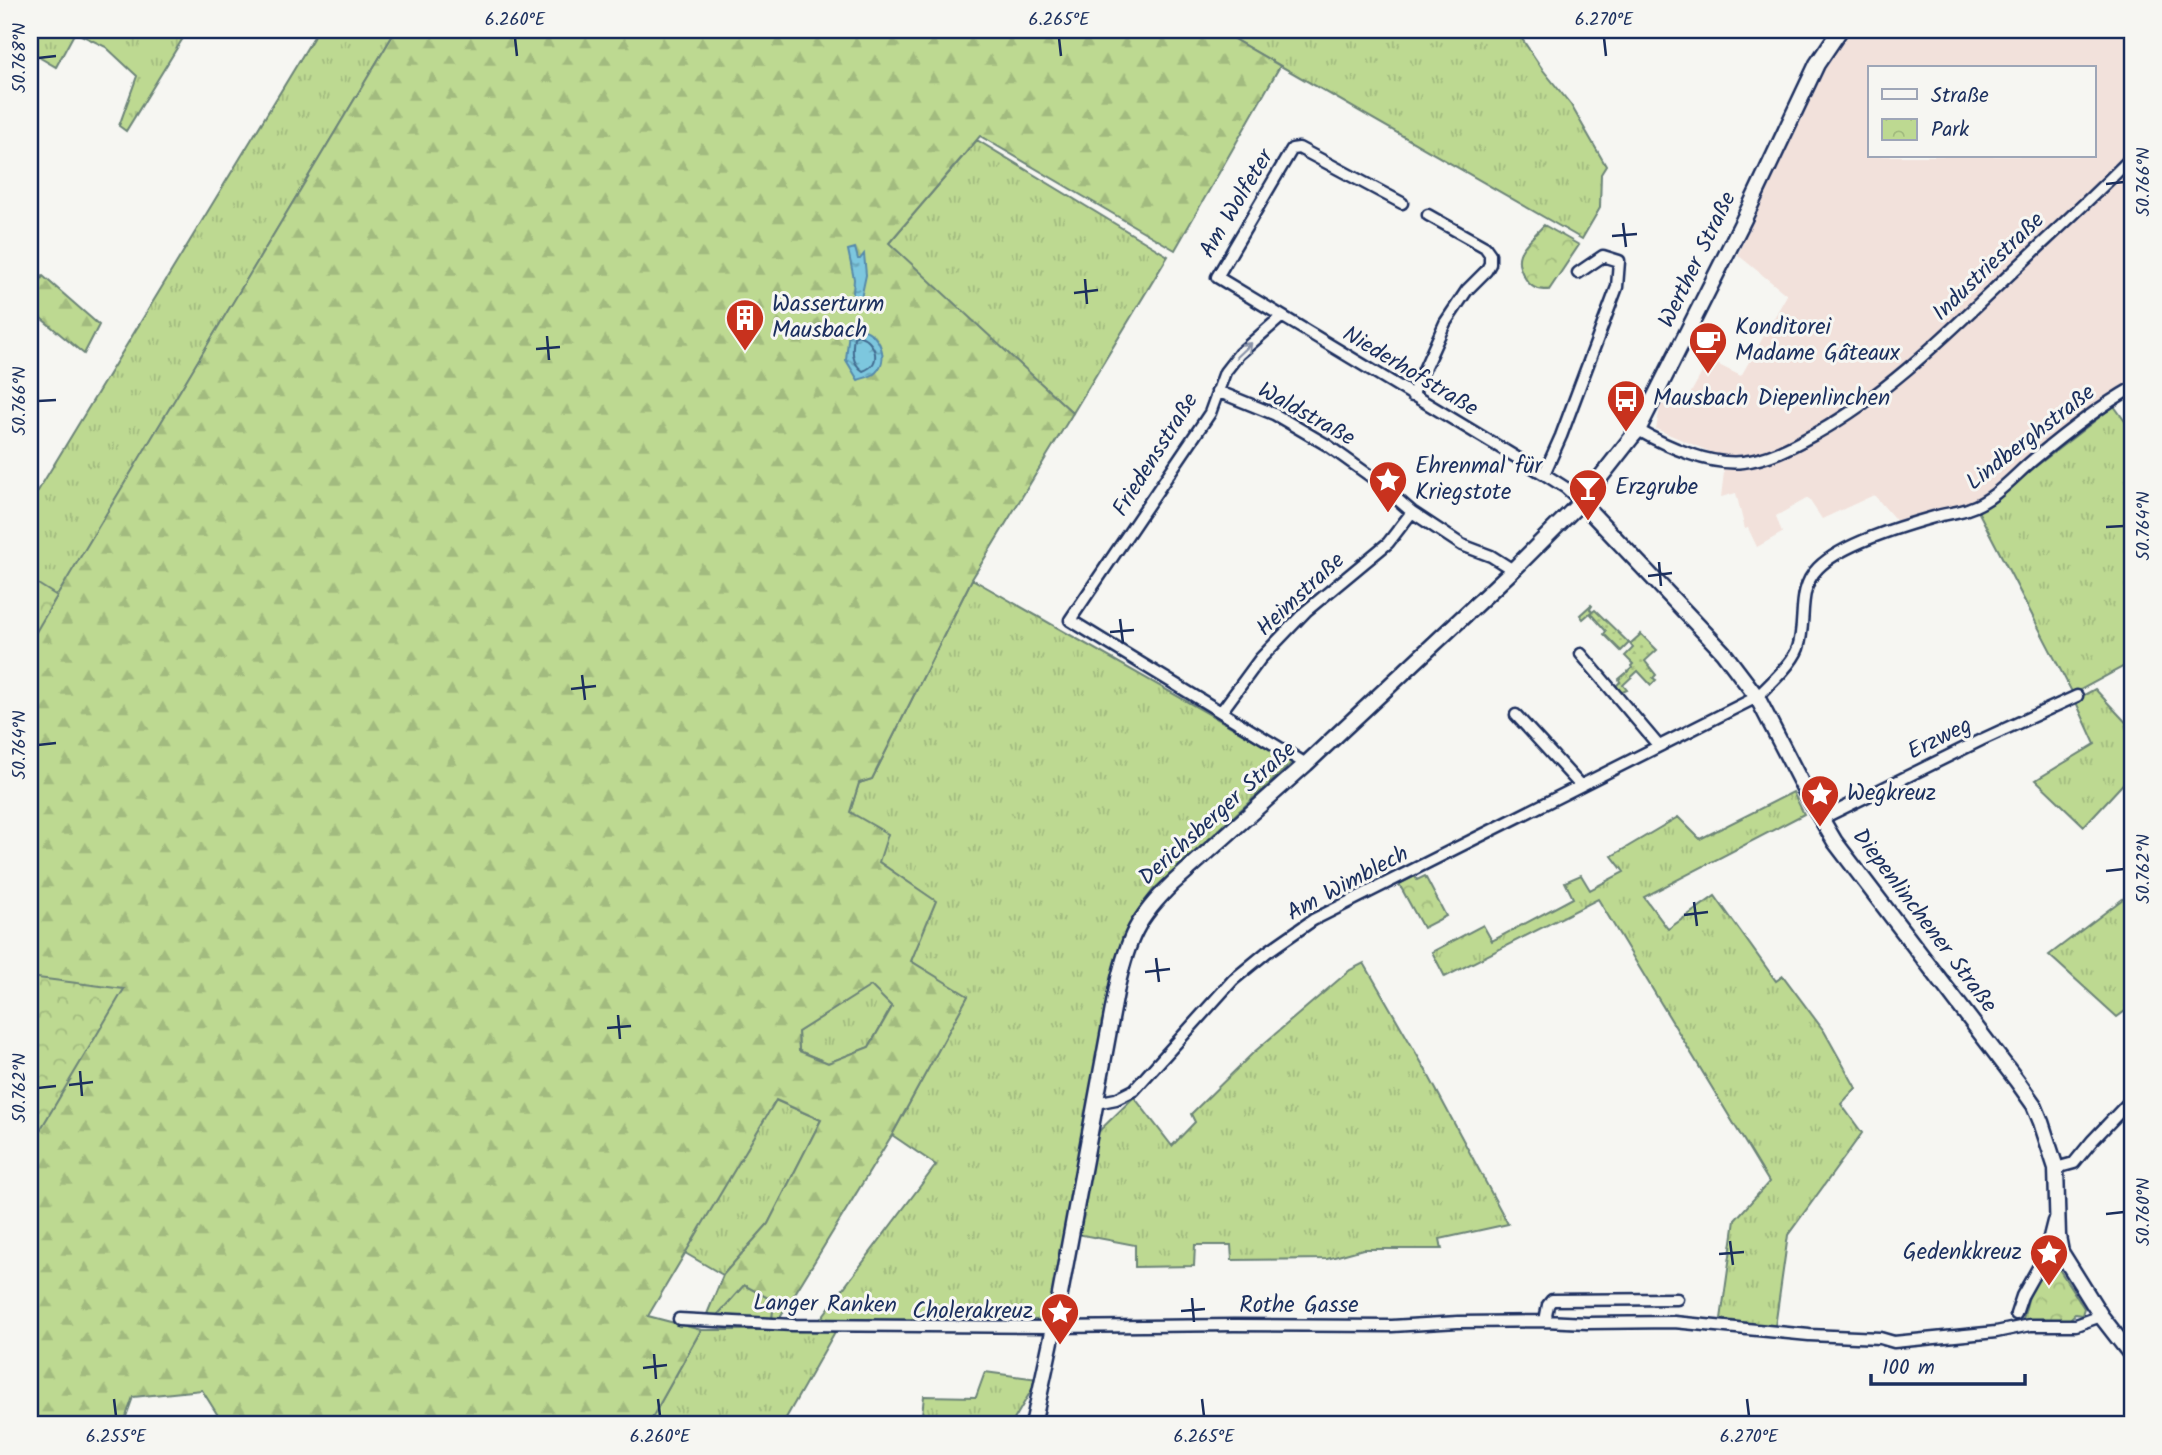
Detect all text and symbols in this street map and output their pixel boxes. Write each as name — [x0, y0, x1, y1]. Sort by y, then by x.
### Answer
text: 6.260°E — [485, 6, 546, 35]
text: 6.265°E — [1028, 6, 1090, 35]
text: 6.270°E — [1575, 6, 1634, 35]
text: 50.768°N — [6, 23, 35, 93]
legend — [1868, 66, 2096, 158]
text: Straße — [1931, 80, 1989, 113]
text: Park — [1931, 114, 1969, 147]
street label: Am Wolfeter — [1190, 142, 1284, 265]
text: 50.766°N — [2130, 147, 2159, 217]
street label: Werther Straße — [1649, 186, 1747, 334]
street label: Industriestraße — [1924, 204, 2054, 330]
place label: Wasserturm Mausbach — [772, 287, 884, 349]
building icon: Wasserturm Mausbach — [724, 297, 766, 352]
place label: Konditorei Madame Gâteaux — [1735, 310, 1901, 372]
street label: Niederhofstraße — [1335, 317, 1485, 427]
cafe icon: Konditorei Madame Gâteaux — [1687, 320, 1729, 375]
one-way arrow — [1235, 342, 1252, 359]
text: 50.766°N — [6, 366, 35, 436]
street label: Waldstraße — [1251, 373, 1361, 457]
street label: Lindberghstraße — [1958, 376, 2104, 500]
bus stop icon: Mausbach Diepenlinchen — [1605, 378, 1647, 433]
place label: Mausbach Diepenlinchen — [1653, 381, 1890, 417]
street label: Friedensstraße — [1104, 386, 1208, 524]
place label: Ehrenmal für Kriegstote — [1415, 449, 1544, 511]
place icon: Ehrenmal für Kriegstote — [1367, 459, 1409, 514]
bar icon: Erzgrube — [1567, 467, 1609, 522]
place label: Erzgrube — [1615, 470, 1698, 506]
text: 50.764°N — [2130, 491, 2159, 561]
street label: Heimstraße — [1248, 544, 1354, 646]
street label: Erzweg — [1902, 708, 1978, 770]
text: 50.764°N — [6, 710, 35, 780]
street label: Derichsberger Straße — [1131, 733, 1305, 895]
place icon: Wegkreuz — [1799, 773, 1841, 828]
place label: Wegkreuz — [1847, 776, 1936, 812]
street label: Diepenlinchener Straße — [1842, 821, 2006, 1021]
text: 50.762°N — [2130, 834, 2159, 904]
street label: Am Wimblech — [1280, 837, 1416, 931]
text: 50.762°N — [6, 1053, 35, 1123]
text: 50.760°N — [2130, 1178, 2159, 1246]
place icon: Gedenkkreuz — [2028, 1232, 2070, 1287]
place label: Gedenkkreuz — [1903, 1235, 2022, 1271]
street label: Langer Ranken — [753, 1286, 897, 1324]
street label: Rothe Gasse — [1239, 1288, 1359, 1324]
place icon: Cholerakreuz — [1039, 1291, 1081, 1346]
place label: Cholerakreuz — [912, 1294, 1033, 1330]
scale bar — [1871, 1343, 2025, 1387]
text: 100 m — [1882, 1352, 1935, 1385]
text: 6.255°E — [86, 1423, 147, 1452]
text: 6.260°E — [630, 1423, 691, 1452]
text: 6.265°E — [1173, 1423, 1235, 1452]
text: 6.270°E — [1720, 1423, 1779, 1452]

